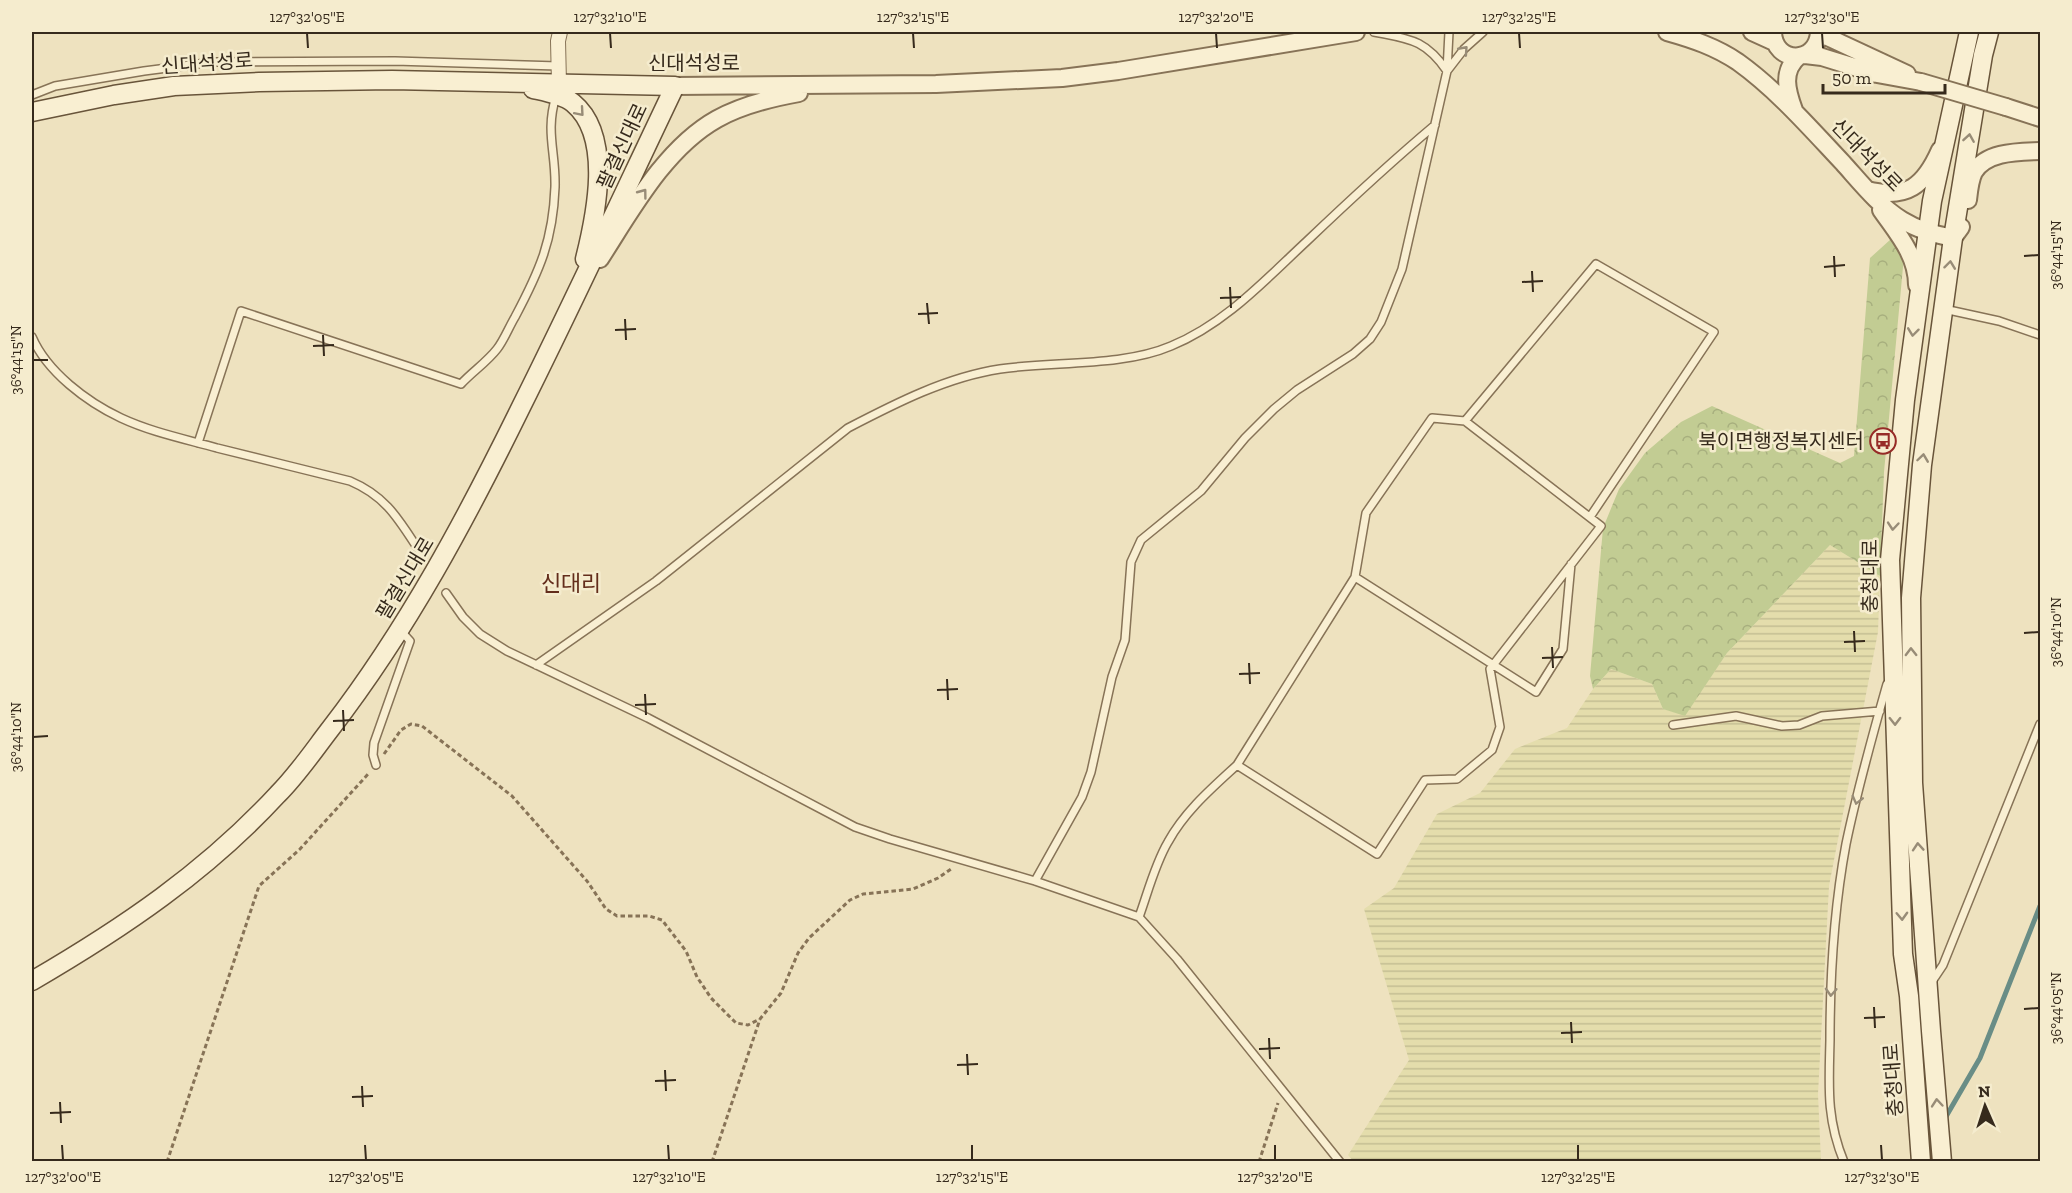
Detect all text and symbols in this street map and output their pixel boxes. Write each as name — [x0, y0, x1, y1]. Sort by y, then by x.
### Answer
text: 127°32'05"E — [269, 8, 345, 26]
text: 127°32'10"E — [573, 8, 647, 26]
text: 127°32'15"E — [877, 8, 949, 26]
text: 127°32'20"E — [1178, 8, 1254, 26]
text: 127°32'25"E — [1482, 8, 1556, 26]
text: 127°32'30"E — [1785, 8, 1860, 26]
one-way arrow — [1457, 46, 1468, 57]
street label: 신대석성로 — [160, 48, 254, 78]
street label: 신대석성로 — [648, 51, 740, 75]
scale bar — [1823, 57, 1944, 95]
text: 50 m — [1832, 67, 1872, 89]
street label: 팔결신대로 — [592, 99, 652, 193]
one-way arrow — [573, 105, 584, 116]
street label: 신대석성로 — [1826, 114, 1908, 196]
one-way arrow — [1962, 134, 1975, 144]
one-way arrow — [636, 189, 647, 200]
text: 36°44'15"N — [2047, 220, 2065, 290]
one-way arrow — [1943, 260, 1955, 269]
text: 36°44'15"N — [7, 325, 25, 395]
one-way arrow — [1908, 327, 1920, 337]
bus stop icon: 북이면행정복지센터 — [1868, 426, 1898, 456]
place label: 북이면행정복지센터 — [1698, 429, 1864, 453]
one-way arrow — [1917, 453, 1929, 463]
one-way arrow — [1887, 521, 1900, 530]
street label: 팔결신대로 — [371, 532, 439, 624]
street label: 충청대로 — [1858, 539, 1882, 613]
district label: 신대리 — [541, 570, 601, 597]
text: 36°44'10"N — [2047, 597, 2065, 667]
one-way arrow — [1905, 648, 1918, 657]
text: 36°44'10"N — [7, 702, 25, 772]
one-way arrow — [1888, 716, 1901, 725]
one-way arrow — [1852, 794, 1865, 804]
one-way arrow — [1911, 843, 1924, 852]
one-way arrow — [1895, 911, 1908, 920]
text: 36°44'05"N — [2047, 972, 2065, 1044]
one-way arrow — [1825, 988, 1838, 997]
street label: 충청대로 — [1878, 1042, 1908, 1118]
north arrow — [1955, 1076, 2015, 1136]
text: N — [1978, 1082, 1991, 1101]
one-way arrow — [1931, 1099, 1944, 1108]
text: 127°32'00"E — [25, 1168, 101, 1186]
text: 127°32'05"E — [328, 1168, 404, 1186]
text: 127°32'10"E — [632, 1168, 706, 1186]
text: 127°32'15"E — [936, 1168, 1008, 1186]
text: 127°32'20"E — [1237, 1168, 1313, 1186]
text: 127°32'25"E — [1541, 1168, 1615, 1186]
text: 127°32'30"E — [1845, 1168, 1920, 1186]

